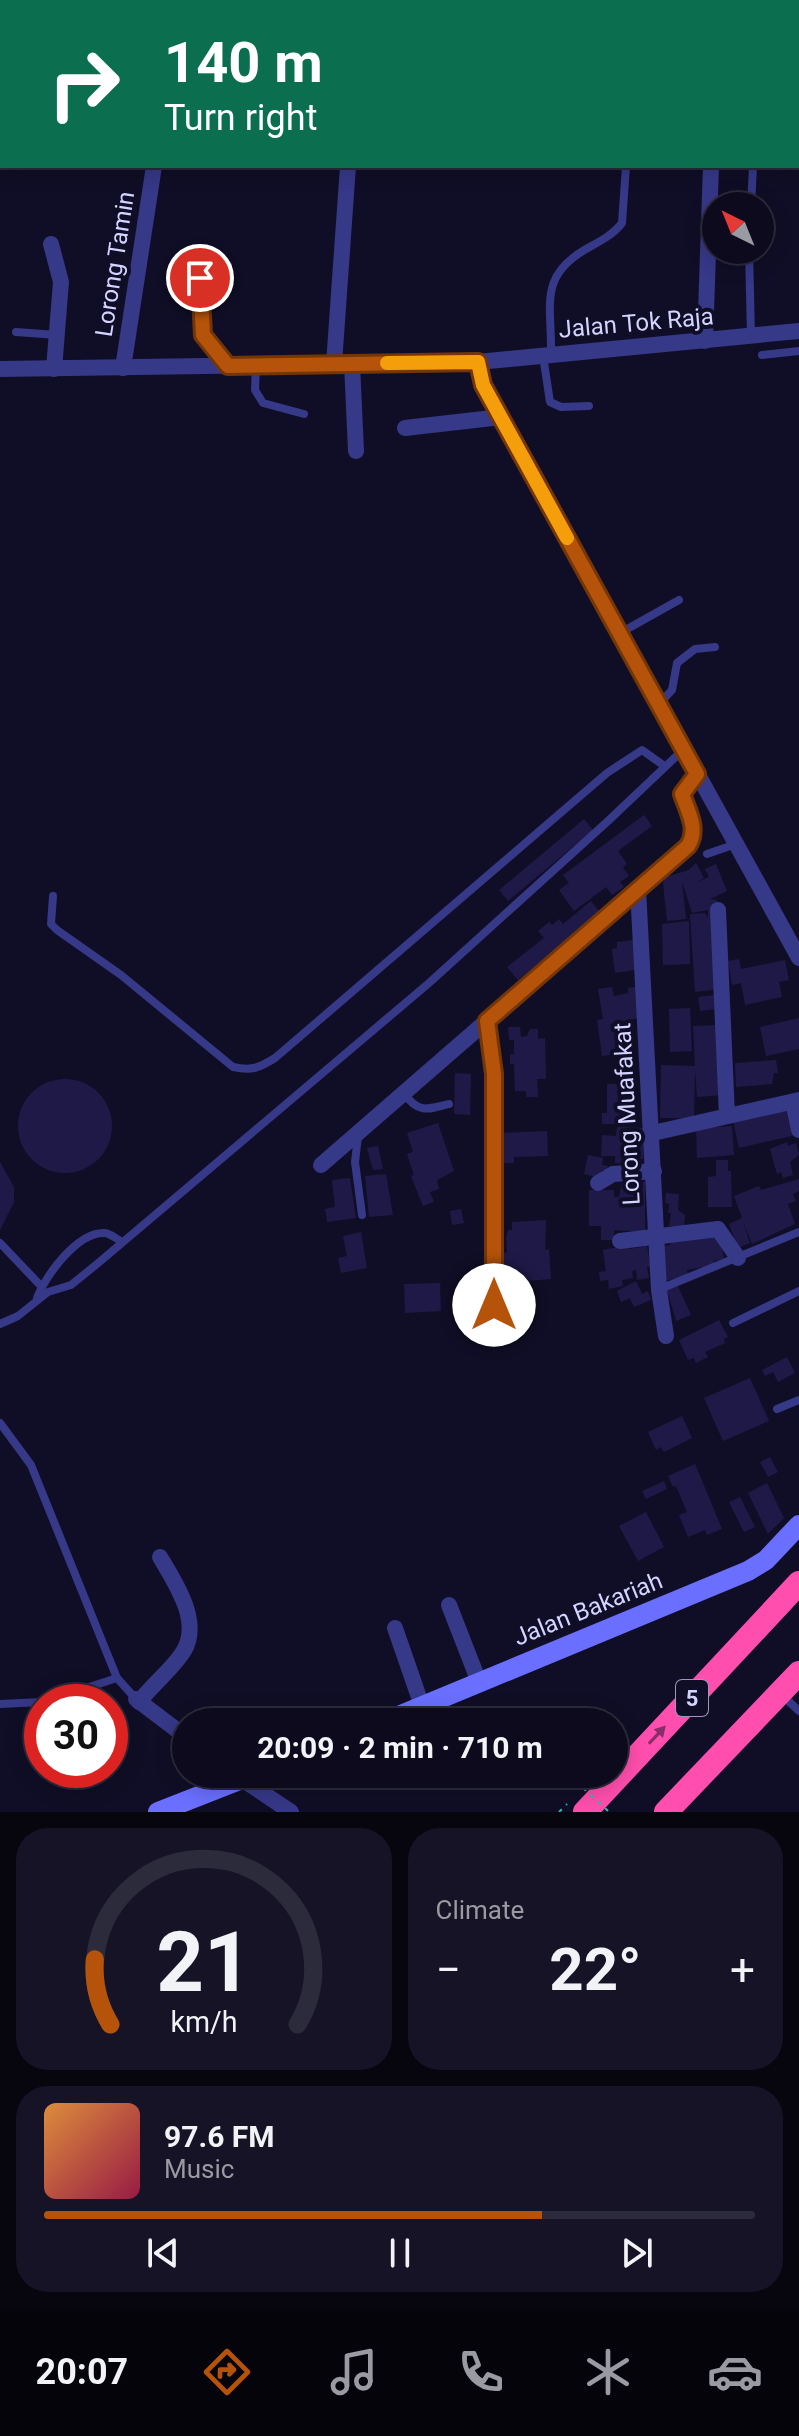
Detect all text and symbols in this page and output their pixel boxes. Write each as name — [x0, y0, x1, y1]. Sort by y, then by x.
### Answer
text: 140 m — [164, 30, 323, 96]
icon: right — [32, 32, 136, 136]
text: Turn right — [164, 97, 317, 139]
street label: Lorong Tamin — [90, 189, 140, 339]
north arrow — [702, 192, 774, 264]
map controls — [702, 192, 774, 264]
pin — [166, 244, 234, 312]
icon: arrive — [178, 256, 222, 300]
street label: Jalan Tok Raja — [557, 302, 715, 344]
street label: Lorong Muafakat — [608, 1022, 646, 1206]
position arrow — [452, 1263, 536, 1347]
street label: Jalan Bakariah — [510, 1566, 666, 1652]
road number: 5 — [676, 1680, 708, 1716]
speed limit sign: 30 — [24, 1684, 128, 1788]
one-way arrow — [648, 1725, 666, 1744]
text: 20:09 · 2 min · 710 m — [257, 1730, 543, 1765]
text: Climate — [436, 1895, 524, 1925]
text: 21 — [156, 1914, 251, 2011]
text: 22° — [549, 1934, 641, 2005]
text: − — [436, 1944, 461, 1996]
text: + — [730, 1944, 755, 1996]
text: km/h — [170, 2005, 237, 2039]
text: 97.6 FM — [164, 2119, 275, 2154]
text: Music — [164, 2154, 234, 2184]
icon: previous — [141, 2231, 185, 2275]
icon: pause — [378, 2231, 422, 2275]
icon: next — [615, 2231, 659, 2275]
icon: directions — [199, 2344, 255, 2400]
icon: music — [326, 2344, 382, 2400]
icon: phone — [453, 2344, 509, 2400]
icon: climate — [580, 2344, 636, 2400]
icon: car — [707, 2344, 763, 2400]
text: 20:07 — [36, 2351, 128, 2393]

